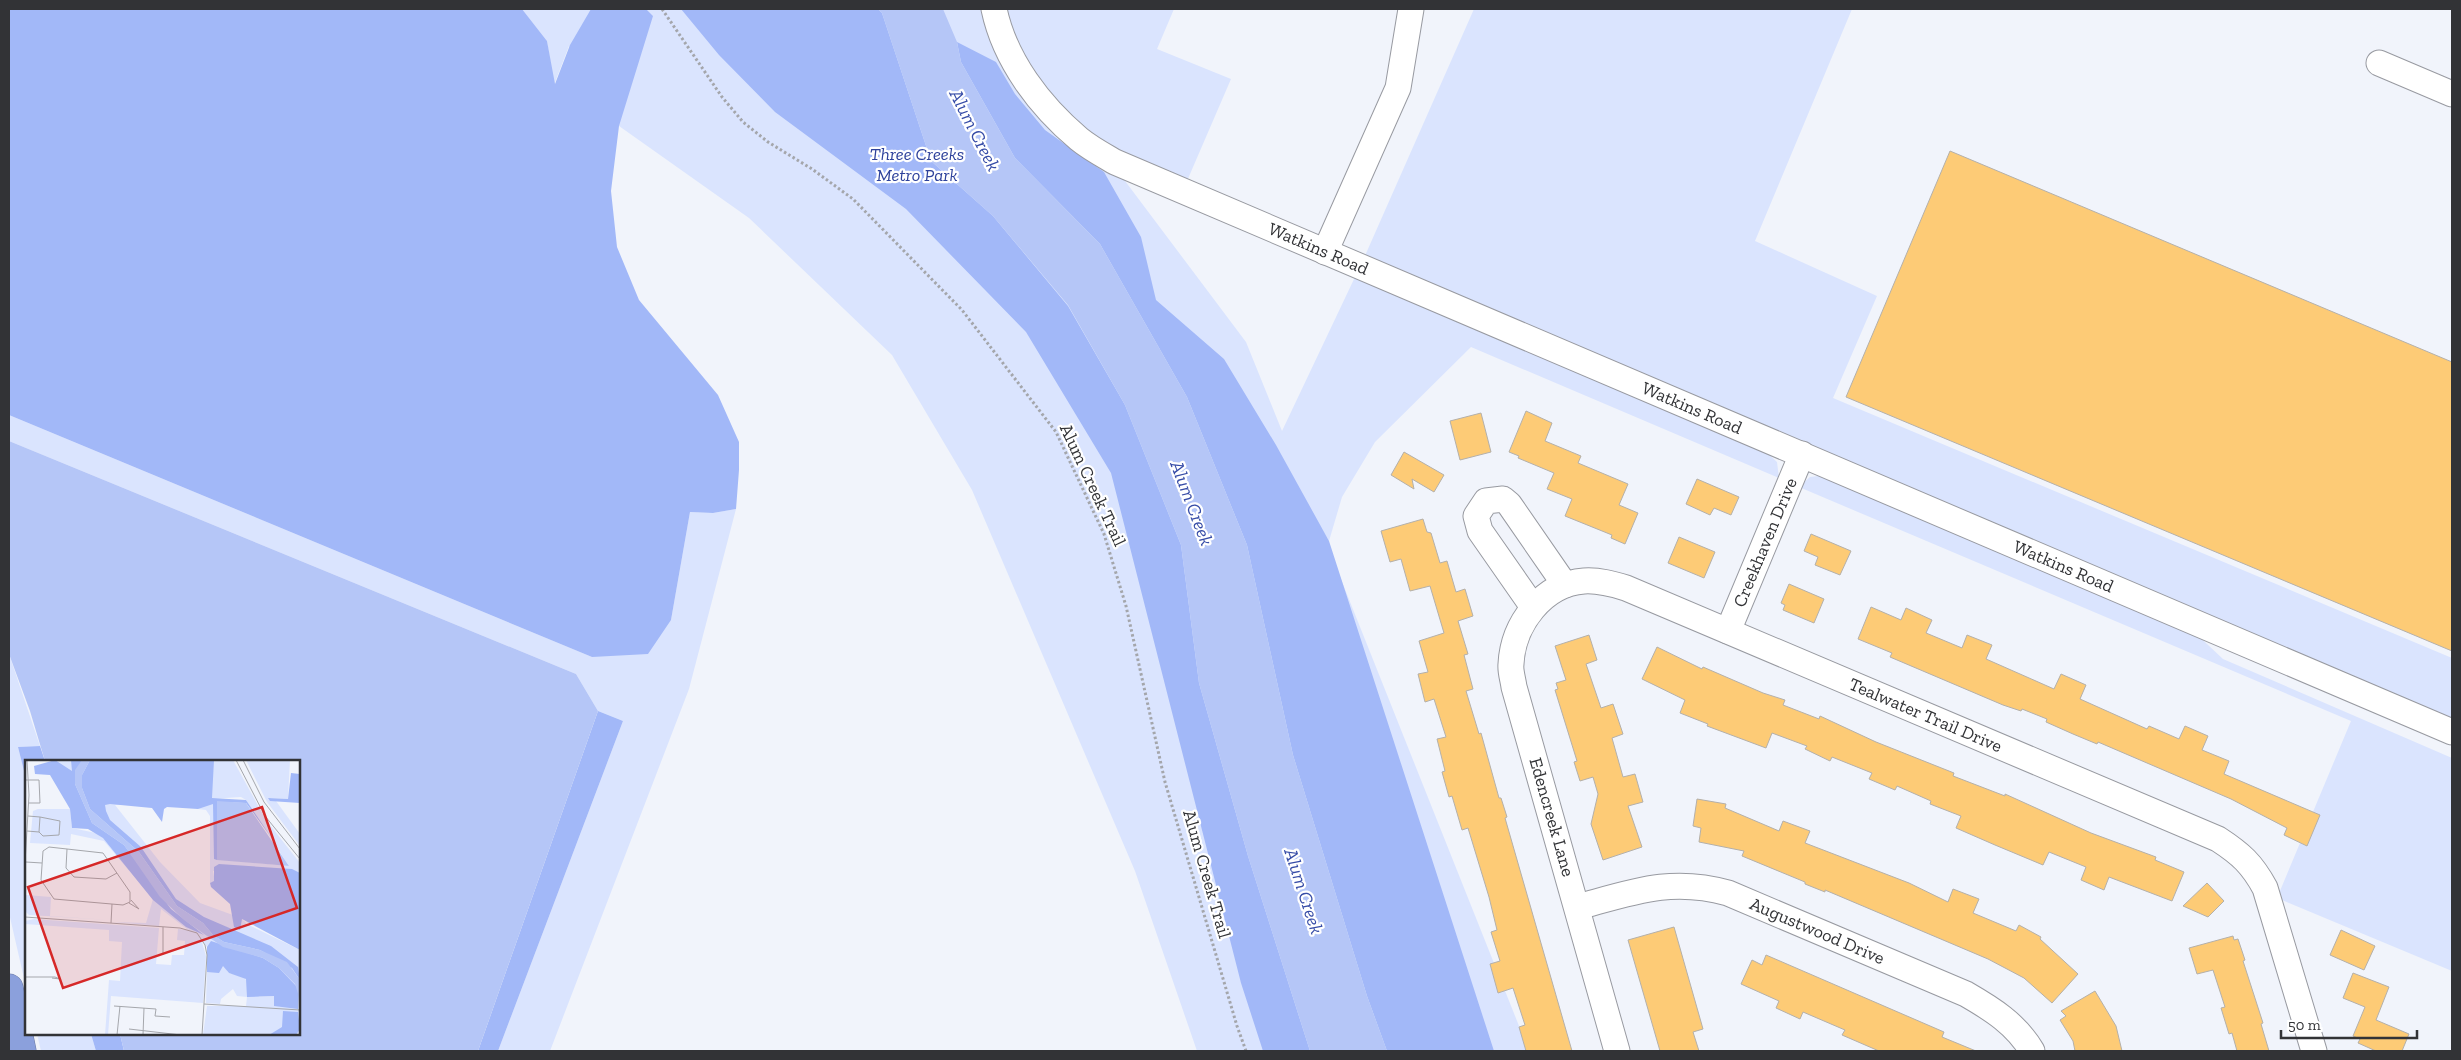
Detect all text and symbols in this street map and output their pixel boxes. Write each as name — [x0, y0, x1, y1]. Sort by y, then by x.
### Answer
water label: Alum Creek — [944, 84, 1005, 175]
park label: Three Creeks Metro Park — [870, 143, 964, 186]
street label: Watkins Road — [1265, 218, 1372, 280]
street label: Watkins Road — [1638, 377, 1746, 439]
street label: Alum Creek Trail — [1055, 420, 1131, 550]
water label: Alum Creek — [1165, 456, 1219, 549]
street label: Creekhaven Drive — [1728, 474, 1802, 610]
street label: Watkins Road — [2010, 535, 2117, 598]
street label: Tealwater Trail Drive — [1846, 673, 2005, 757]
street label: Edencreek Lane — [1525, 755, 1579, 879]
inset map — [25, 760, 300, 1035]
street label: Alum Creek Trail — [1178, 807, 1236, 941]
water label: Alum Creek — [1279, 844, 1329, 937]
street label: Augustwood Drive — [1746, 893, 1888, 969]
scale bar — [2281, 1008, 2417, 1040]
text: 50 m — [2288, 1016, 2321, 1034]

